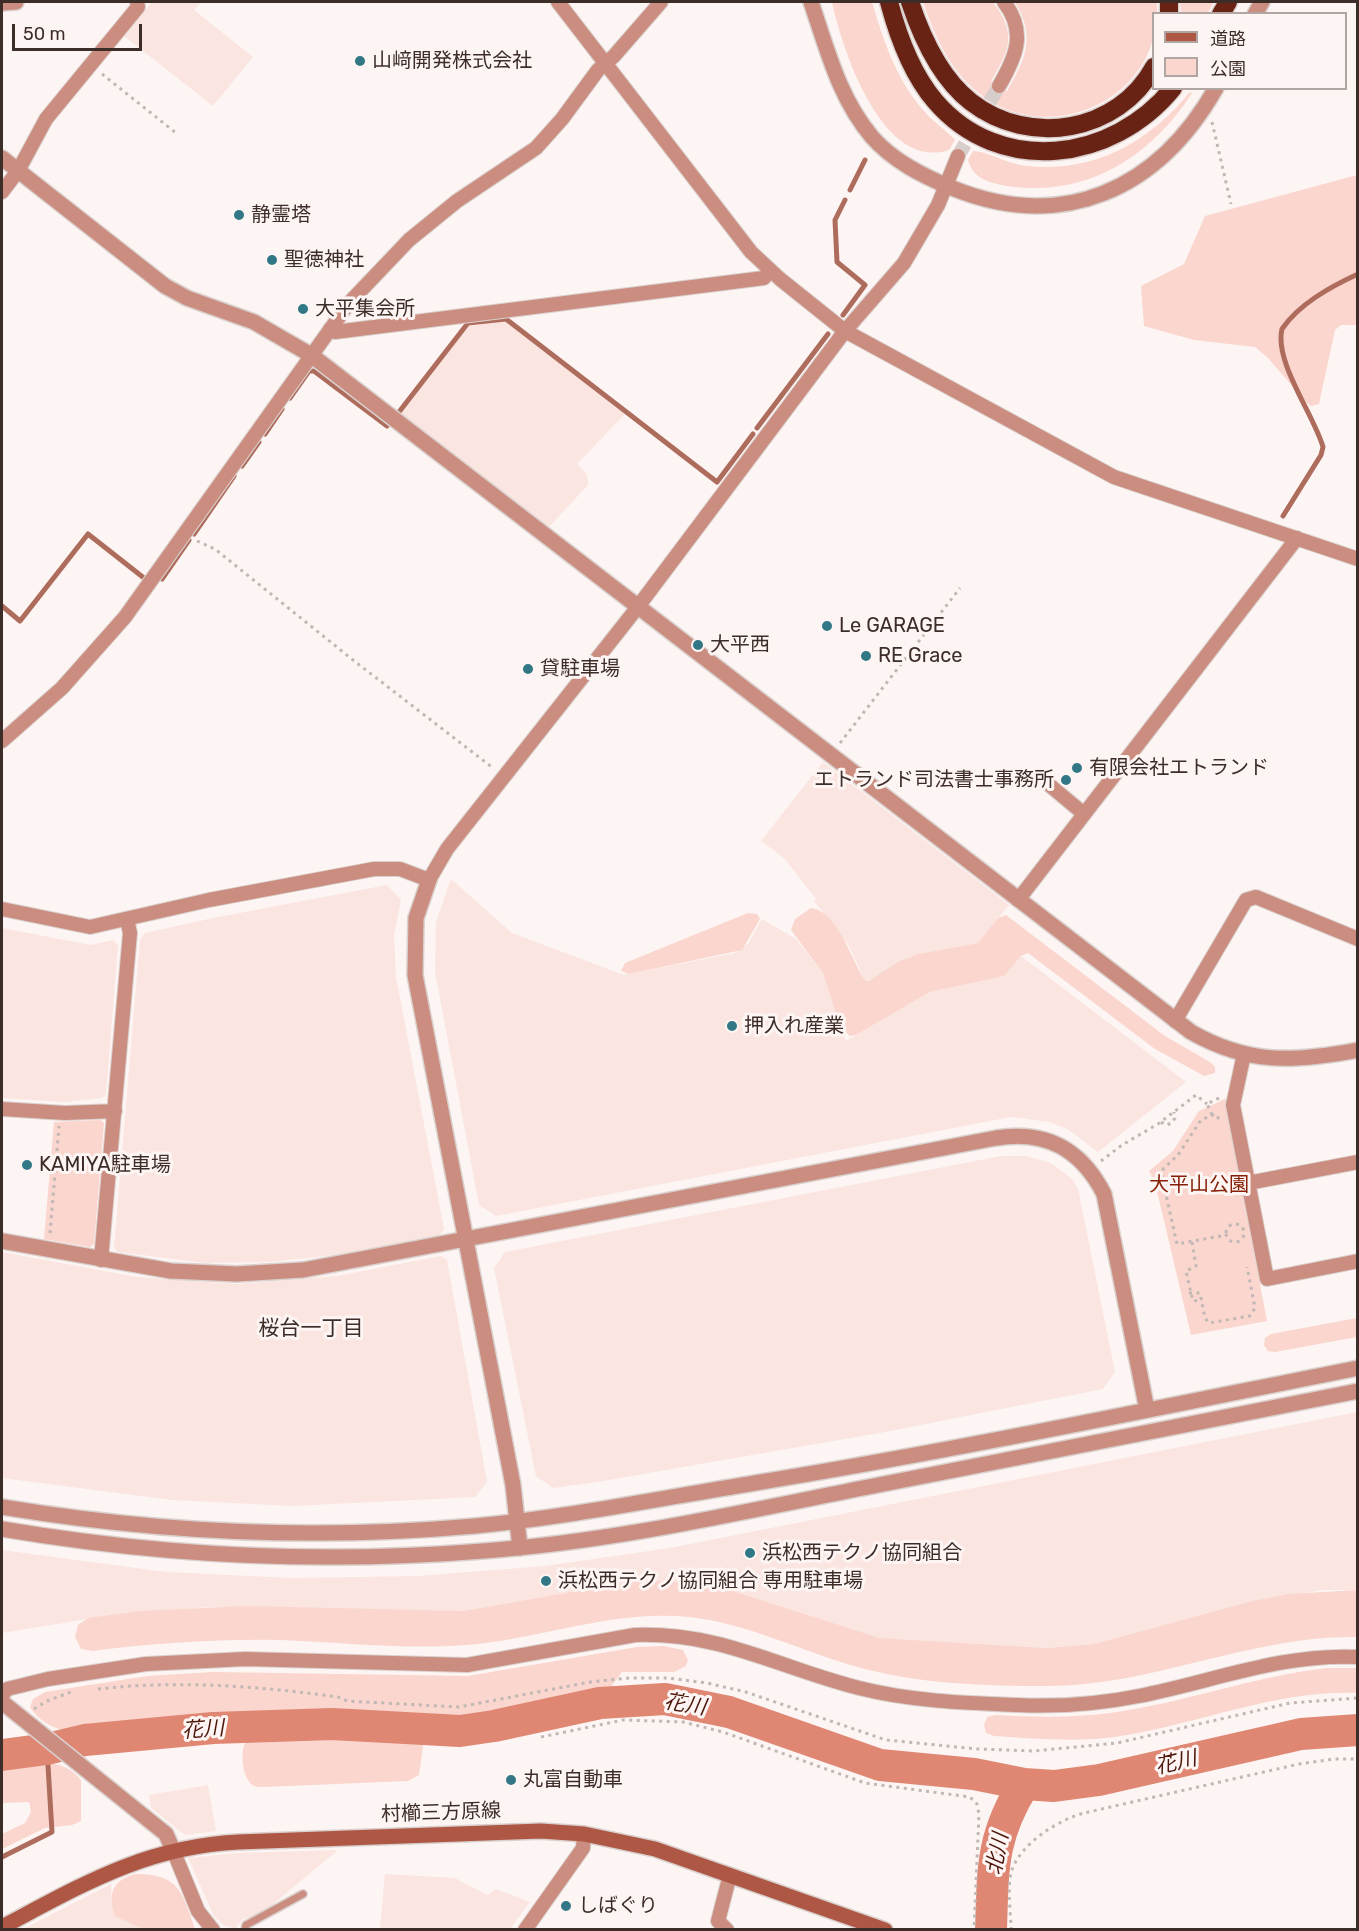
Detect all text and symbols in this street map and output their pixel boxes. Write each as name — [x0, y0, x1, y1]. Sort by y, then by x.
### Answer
scale bar — [15, 12, 146, 50]
legend — [1152, 12, 1347, 90]
text: 50 m — [23, 23, 66, 45]
text: 道路 — [1210, 28, 1246, 50]
place label: 山﨑開発株式会社 — [372, 49, 532, 73]
marker: 山﨑開発株式会社 — [353, 54, 367, 68]
text: 公園 — [1210, 58, 1246, 80]
place label: 静霊塔 — [251, 203, 311, 227]
marker: 静霊塔 — [232, 208, 246, 222]
place label: 聖徳神社 — [284, 248, 364, 272]
marker: 聖徳神社 — [265, 253, 279, 267]
place label: 大平集会所 — [315, 297, 415, 321]
marker: 大平集会所 — [296, 302, 310, 316]
place label: Le GARAGE — [839, 614, 945, 638]
marker: Le GARAGE — [820, 619, 834, 633]
place label: 大平西 — [710, 633, 770, 657]
marker: 大平西 — [691, 638, 705, 652]
place label: RE Grace — [878, 644, 962, 668]
marker: RE Grace — [859, 649, 873, 663]
place label: 貸駐車場 — [540, 657, 620, 681]
marker: 貸駐車場 — [521, 662, 535, 676]
place label: 有限会社エトランド — [1089, 756, 1269, 780]
marker: 有限会社エトランド — [1070, 761, 1084, 775]
place label: エトランド司法書士事務所 — [814, 768, 1054, 792]
marker: エトランド司法書士事務所 — [1059, 773, 1073, 787]
place label: 押入れ産業 — [744, 1014, 844, 1038]
marker: 押入れ産業 — [725, 1019, 739, 1033]
place label: KAMIYA駐車場 — [39, 1153, 171, 1177]
marker: KAMIYA駐車場 — [20, 1158, 34, 1172]
park label: 大平山公園 — [1149, 1173, 1249, 1197]
district label: 桜台一丁目 — [259, 1316, 363, 1342]
place label: 浜松西テクノ協同組合 — [762, 1541, 962, 1565]
marker: 浜松西テクノ協同組合 — [743, 1546, 757, 1560]
place label: 浜松西テクノ協同組合 専用駐車場 — [558, 1569, 863, 1593]
marker: 浜松西テクノ協同組合 専用駐車場 — [539, 1574, 553, 1588]
water label: 花川 — [662, 1689, 708, 1721]
water label: 花川 — [181, 1716, 225, 1744]
water label: 花川 — [1153, 1746, 1199, 1780]
place label: 丸富自動車 — [523, 1768, 623, 1792]
marker: 丸富自動車 — [504, 1773, 518, 1787]
street label: 村櫛三方原線 — [381, 1799, 501, 1827]
water label: 北川 — [982, 1831, 1014, 1877]
place label: しばぐり — [578, 1894, 658, 1918]
marker: しばぐり — [559, 1899, 573, 1913]

